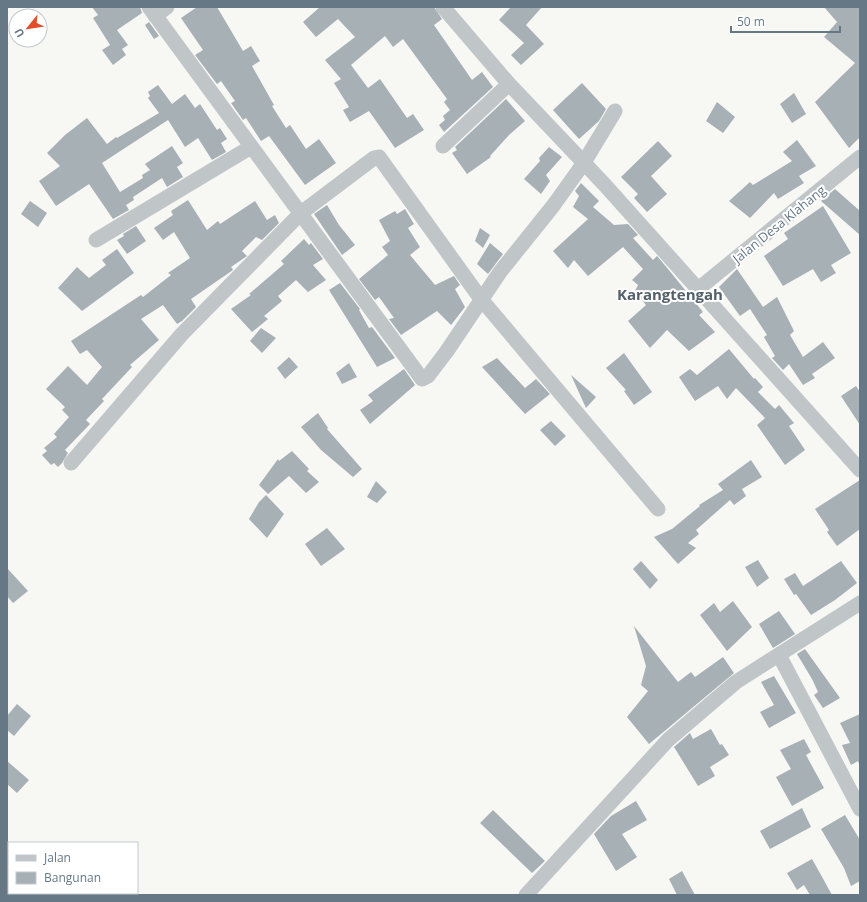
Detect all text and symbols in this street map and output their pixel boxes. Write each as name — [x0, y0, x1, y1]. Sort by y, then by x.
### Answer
north arrow — [8, 8, 48, 48]
scale bar — [731, 8, 840, 34]
text: 50 m — [737, 13, 765, 30]
text: U — [10, 26, 27, 41]
street label: Jalan Desa Klahang — [727, 181, 829, 268]
district label: Karangtengah — [617, 284, 723, 304]
legend — [8, 842, 138, 894]
text: Jalan — [43, 849, 71, 866]
text: Bangunan — [44, 869, 101, 886]

